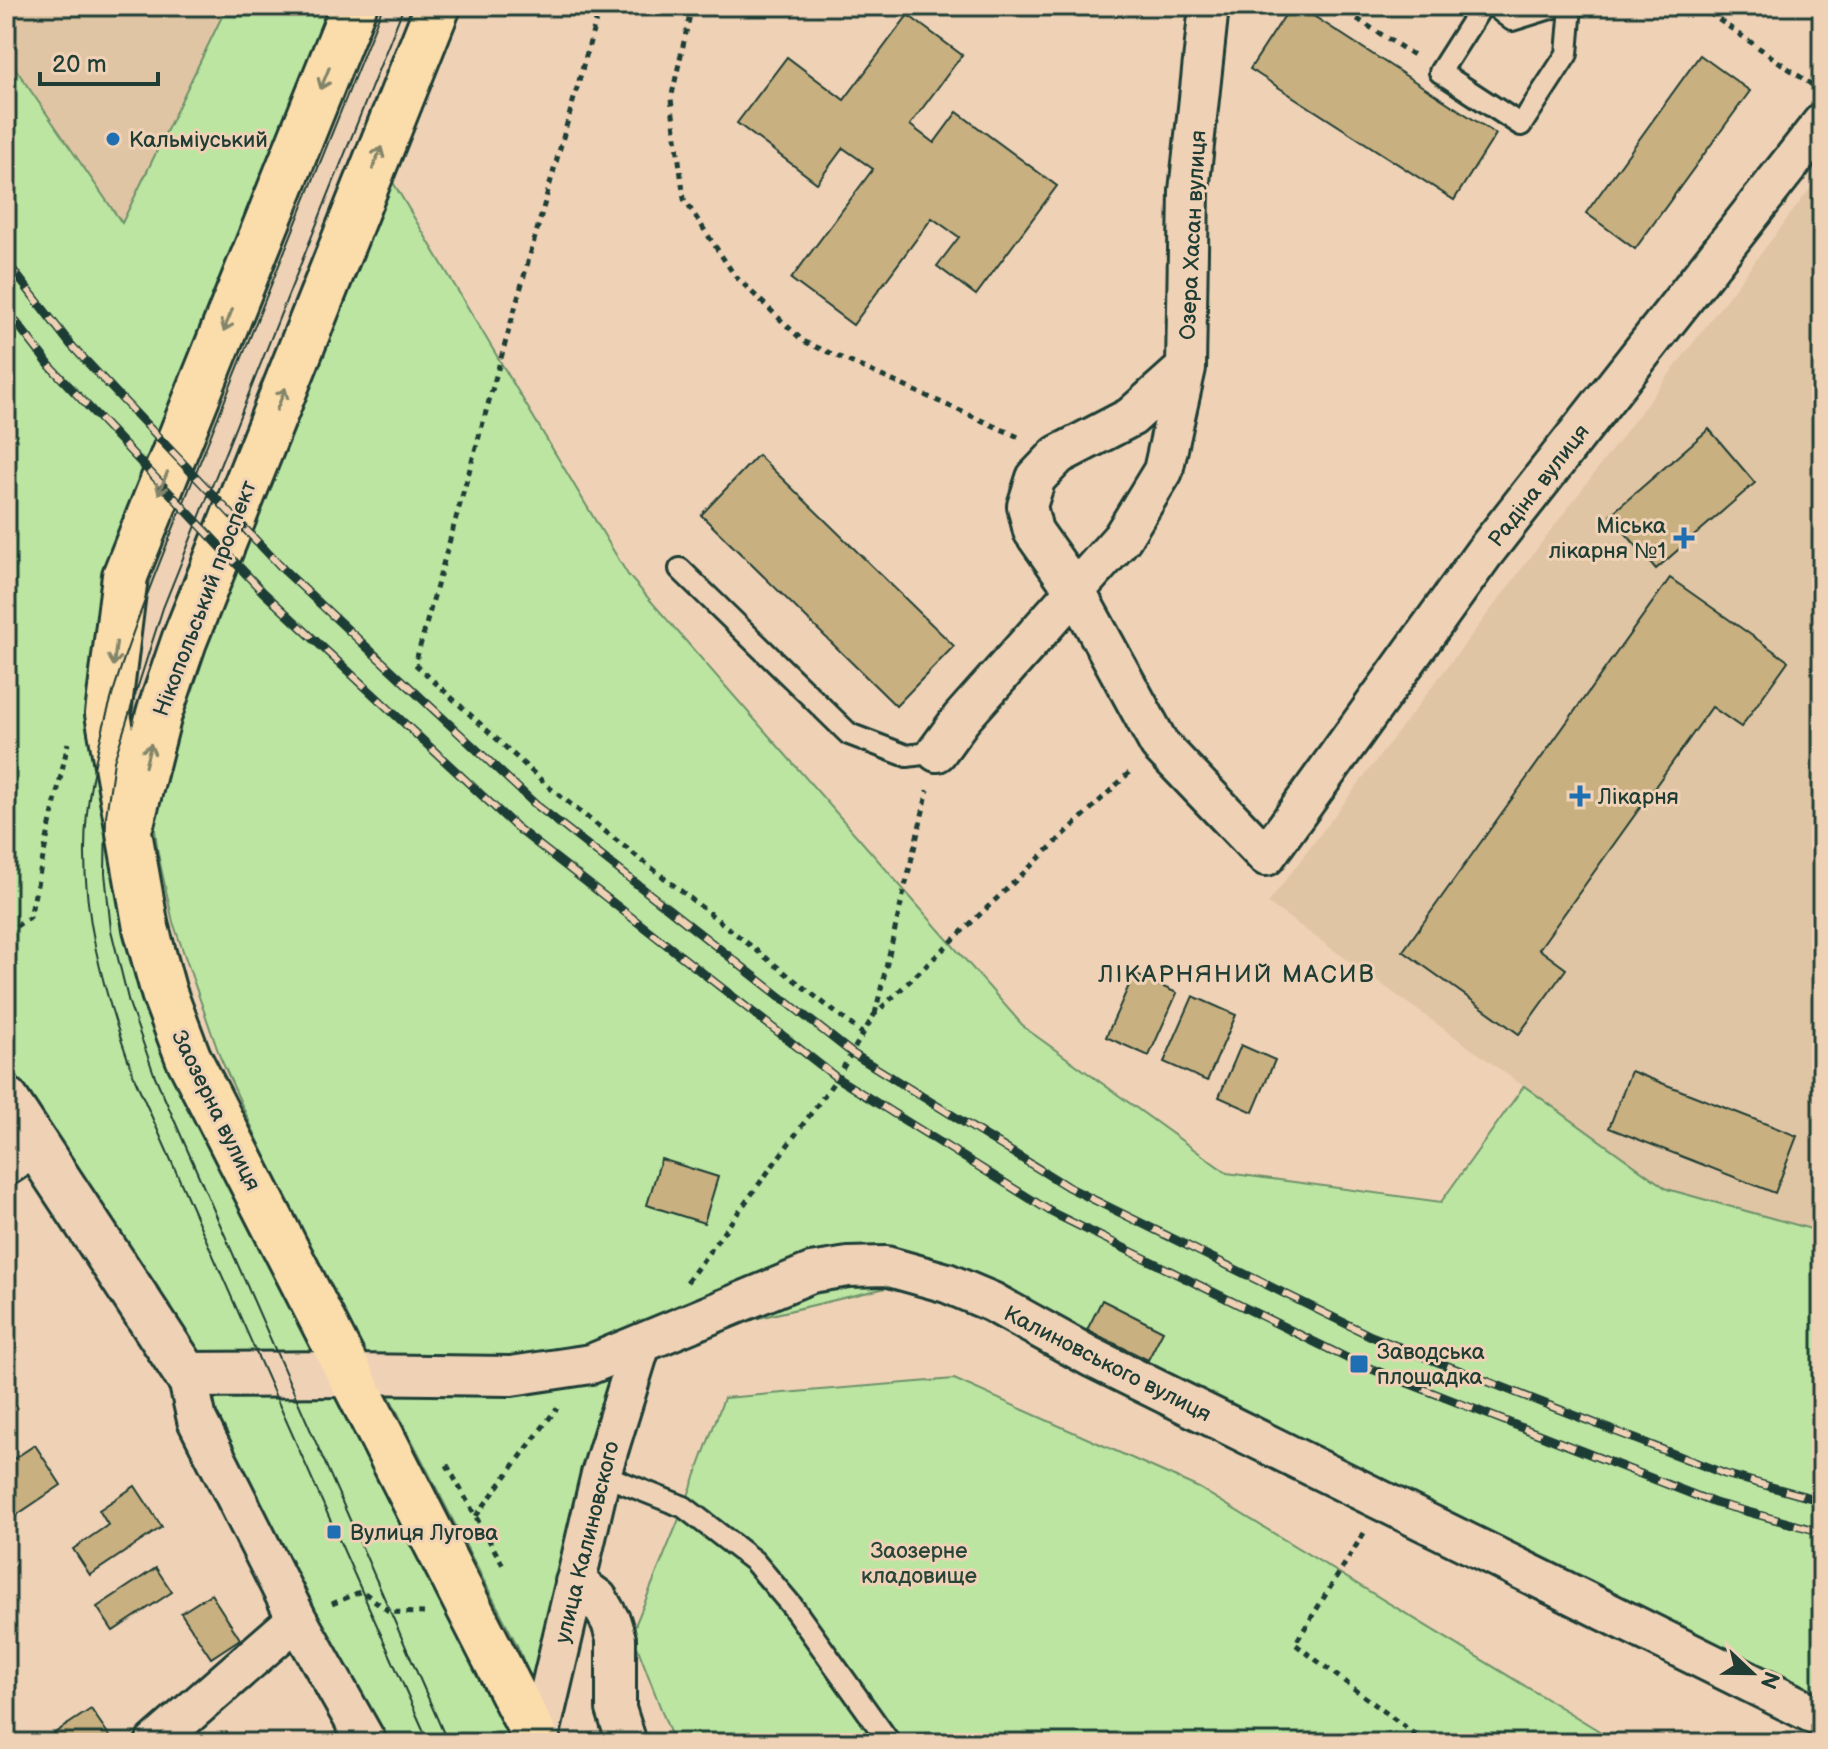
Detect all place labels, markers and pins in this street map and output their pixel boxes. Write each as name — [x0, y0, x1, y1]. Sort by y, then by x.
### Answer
place label: Кальміуський — [129, 127, 268, 154]
marker: Кальміуський — [104, 130, 122, 148]
place label: Міська лікарня №1 — [1549, 513, 1666, 565]
marker: Міська лікарня №1 — [1673, 527, 1695, 549]
place label: Лікарня — [1597, 784, 1679, 811]
marker: Лікарня — [1569, 785, 1591, 807]
place label: Заводська площадка — [1377, 1339, 1485, 1391]
marker: Заводська площадка — [1348, 1353, 1370, 1375]
place label: Вулиця Лугова — [350, 1520, 498, 1547]
marker: Вулиця Лугова — [325, 1523, 343, 1541]

